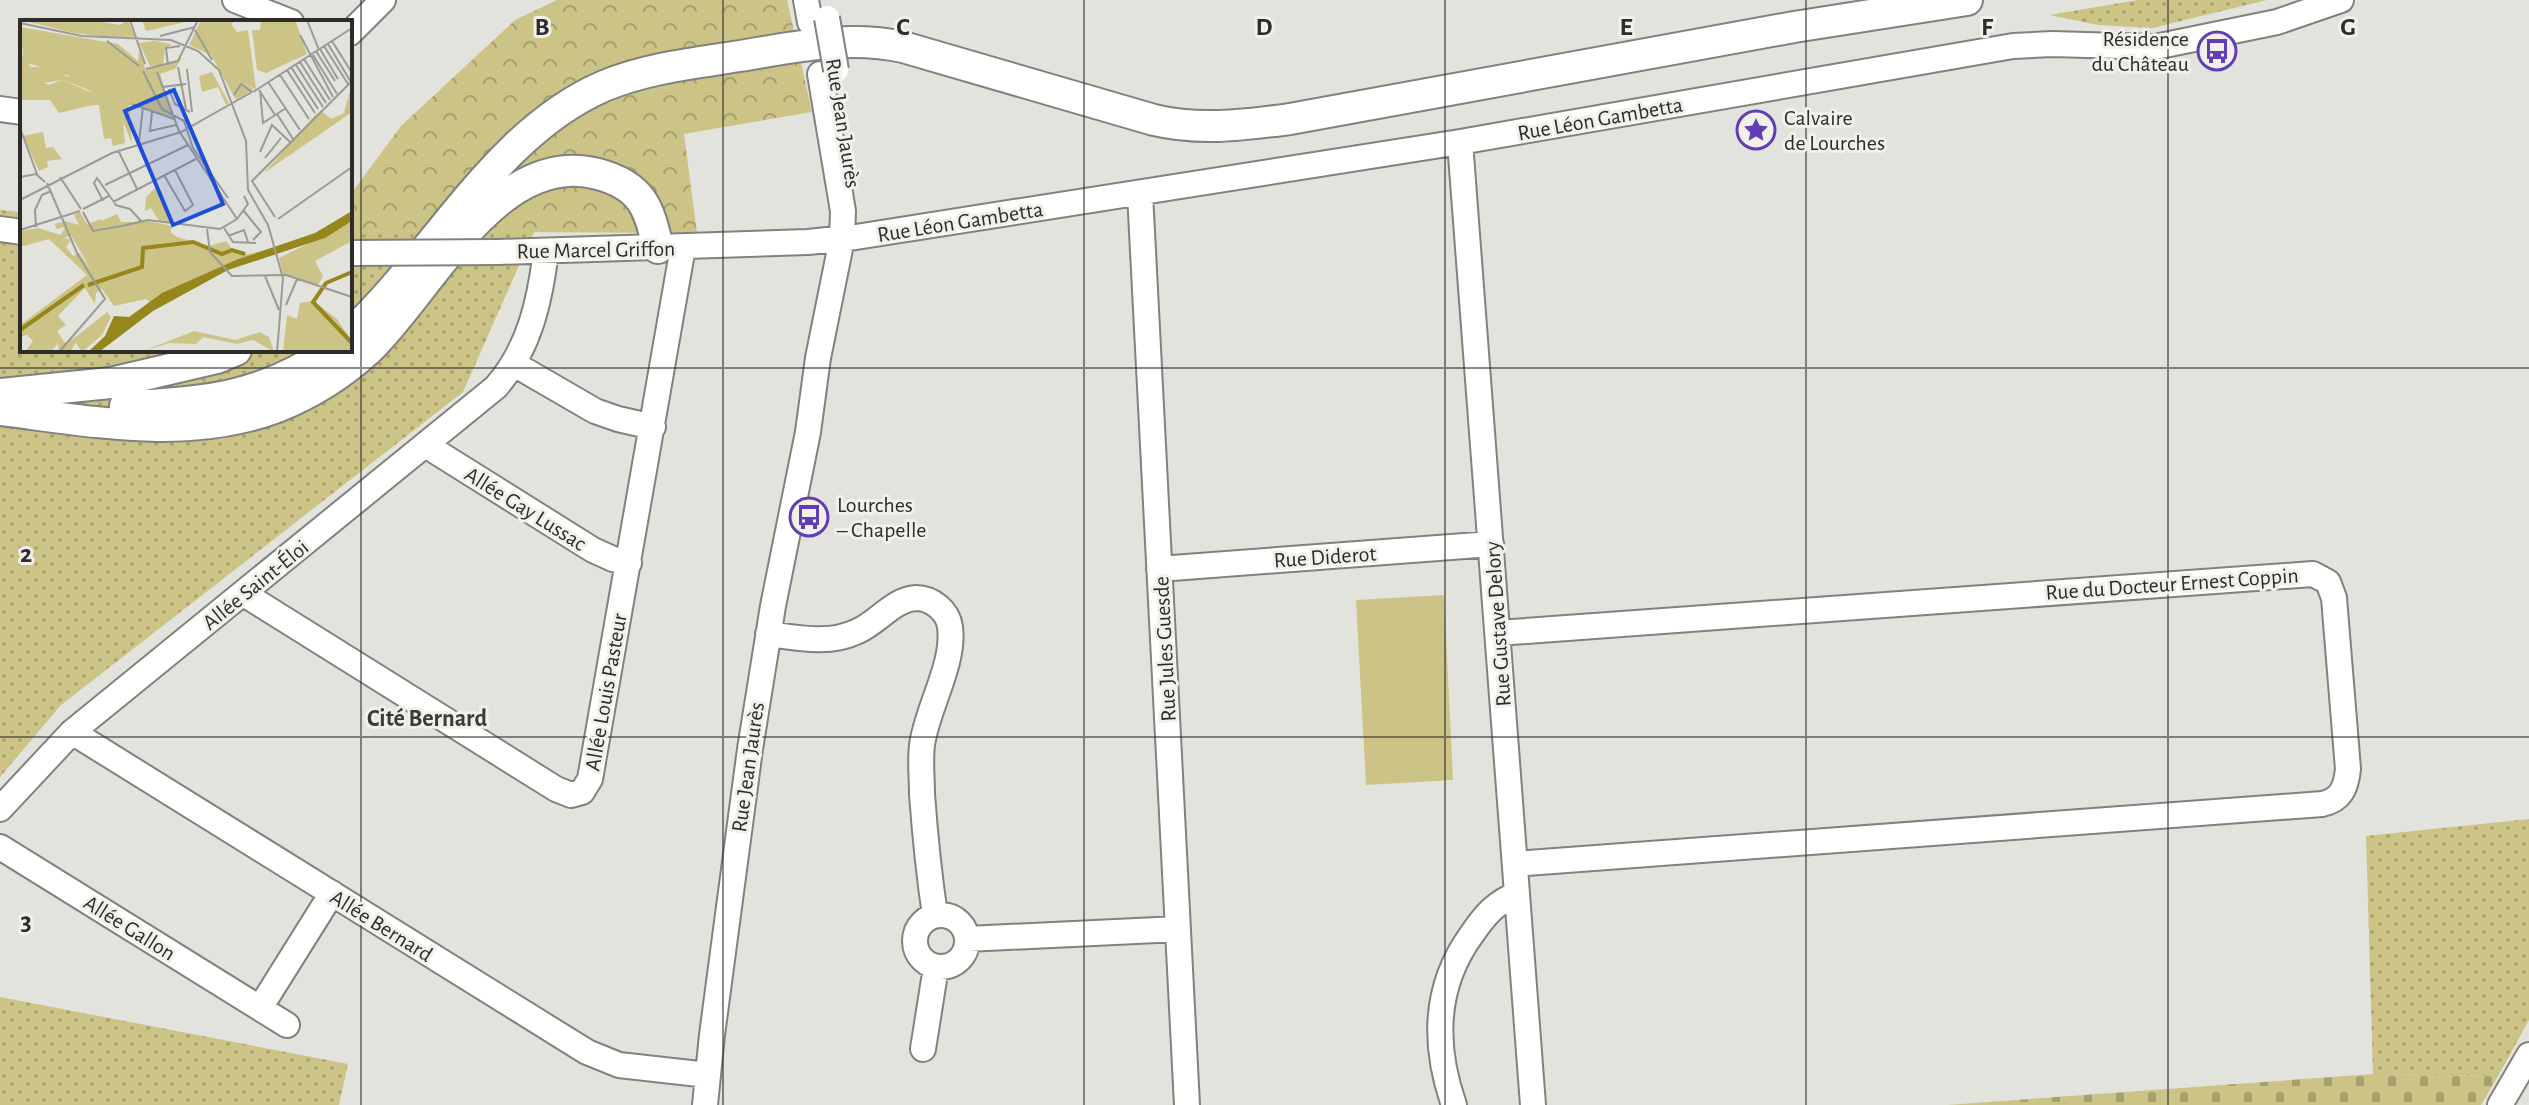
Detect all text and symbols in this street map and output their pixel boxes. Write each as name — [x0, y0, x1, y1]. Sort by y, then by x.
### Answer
text: B — [534, 14, 550, 40]
text: C — [896, 14, 910, 40]
text: D — [1255, 14, 1273, 40]
text: E — [1619, 14, 1633, 40]
text: F — [1981, 14, 1994, 40]
text: G — [2340, 14, 2356, 40]
inset map — [20, 20, 352, 352]
place label: Résidence du Château — [2091, 28, 2189, 75]
bus stop icon: Résidence du Château — [2196, 30, 2238, 72]
street label: Rue Jean Jaurès — [822, 57, 864, 190]
street label: Rue Léon Gambetta — [1516, 94, 1685, 144]
place label: Calvaire de Lourches — [1784, 107, 1885, 154]
place icon: Calvaire de Lourches — [1735, 109, 1777, 151]
street label: Rue Léon Gambetta — [876, 198, 1045, 246]
street label: Rue Marcel Griffon — [517, 238, 676, 262]
street label: Allée Gay Lussac — [461, 463, 591, 555]
place label: Lourches – Chapelle — [836, 494, 927, 541]
bus stop icon: Lourches – Chapelle — [788, 496, 830, 538]
street label: Allée Saint-Éloi — [198, 535, 313, 634]
street label: Rue Gustave Delory — [1481, 540, 1515, 707]
text: 2 — [20, 541, 32, 567]
street label: Rue Diderot — [1273, 542, 1377, 572]
street label: Rue du Docteur Ernest Coppin — [2045, 564, 2299, 604]
street label: Rue Jules Guesde — [1150, 576, 1180, 722]
street label: Allée Louis Pasteur — [581, 612, 631, 773]
street label: Rue Jean Jaurès — [728, 701, 768, 834]
district label: Cité Bernard — [367, 707, 487, 731]
street label: Allée Bernard — [326, 886, 437, 966]
street label: Allée Gallon — [80, 891, 179, 965]
text: 3 — [20, 909, 32, 935]

